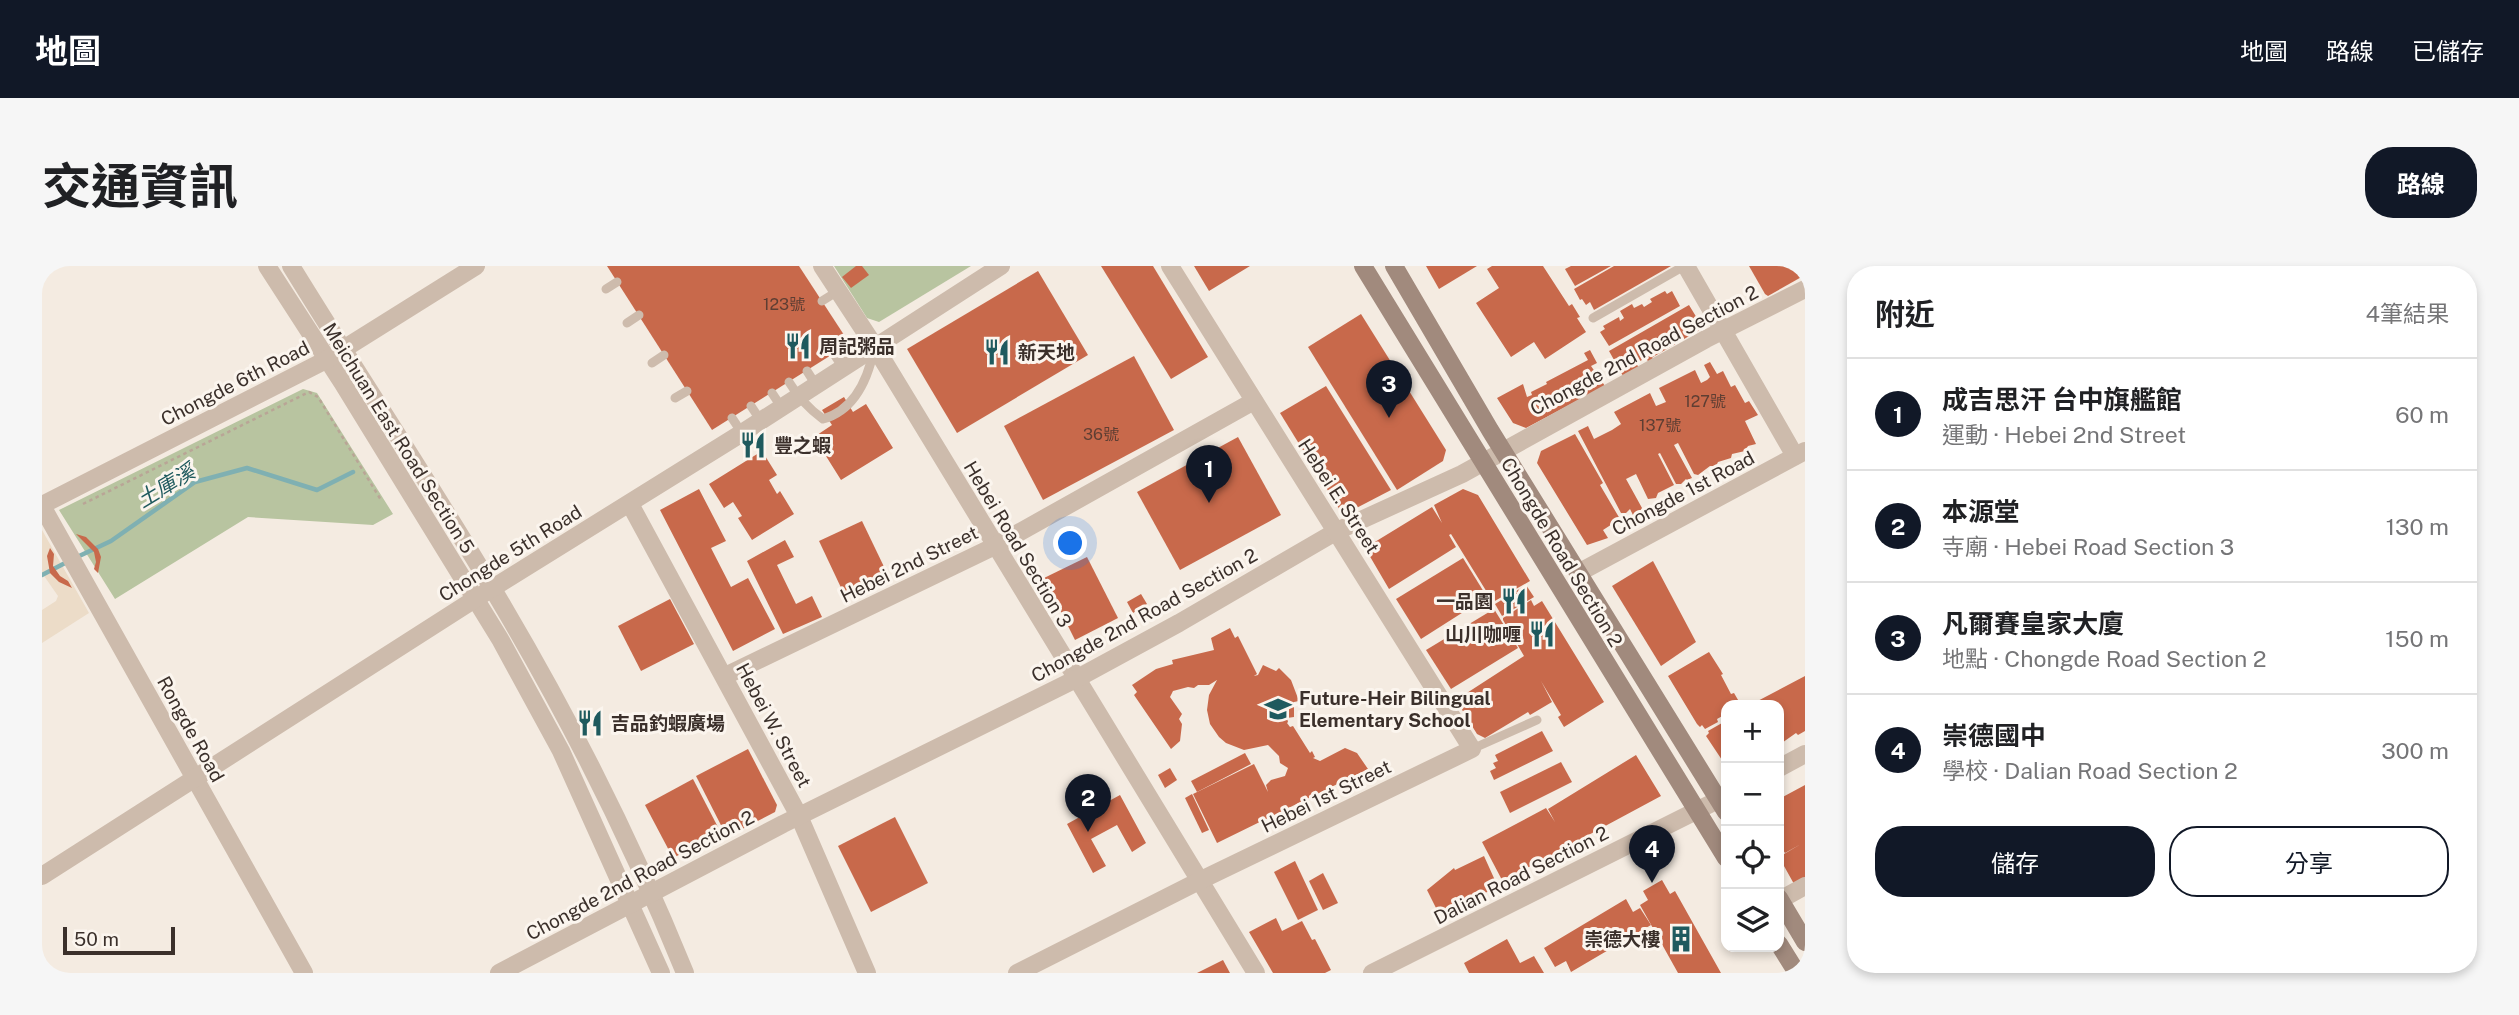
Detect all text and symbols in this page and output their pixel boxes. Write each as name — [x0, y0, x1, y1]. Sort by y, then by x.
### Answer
text: 地圖 — [35, 32, 101, 70]
text: 地圖 — [2240, 37, 2288, 65]
text: 路線 — [2326, 37, 2374, 65]
text: 已儲存 — [2412, 37, 2484, 65]
button: 路線 — [2365, 147, 2477, 218]
text: 交通資訊 — [42, 157, 238, 215]
street label: Chongde 2nd Road Section 2 — [1526, 280, 1762, 420]
house number: 123號 — [763, 295, 805, 314]
text: 附近 — [1875, 296, 1935, 332]
text: 4筆結果 — [2366, 300, 2449, 327]
street label: Meichuan East Road Section 5 — [319, 319, 479, 557]
restaurant icon: 周記粥品 — [783, 331, 813, 361]
place label: 周記粥品 — [819, 335, 895, 357]
street label: Chongde 6th Road — [157, 336, 313, 430]
restaurant icon: 新天地 — [982, 337, 1012, 367]
place label: 新天地 — [1018, 341, 1075, 363]
pin: 3 — [1366, 360, 1412, 418]
text: 成吉思汗 台中旗艦館 — [1942, 384, 2182, 415]
house number: 127號 — [1684, 392, 1726, 411]
text: 1 — [1893, 401, 1903, 428]
text: 60 m — [2395, 401, 2449, 428]
house number: 137號 — [1639, 416, 1681, 435]
text: 運動 · Hebei 2nd Street — [1942, 421, 2186, 448]
house number: 36號 — [1083, 425, 1119, 444]
restaurant icon: 豐之蝦 — [738, 430, 768, 460]
place label: 豐之蝦 — [774, 434, 831, 456]
street label: Hebei E. Street — [1294, 435, 1384, 557]
pin: 1 — [1186, 445, 1232, 503]
street label: Chongde 1st Road — [1608, 446, 1758, 540]
street label: Chongde Road Section 2 — [1497, 454, 1627, 650]
water label: 土庫溪 — [132, 457, 202, 513]
street label: Hebei Road Section 3 — [960, 457, 1076, 631]
text: 本源堂 — [1942, 496, 2020, 527]
street label: Chongde 5th Road — [435, 500, 585, 606]
text: 2 — [1891, 513, 1905, 540]
text: 130 m — [2386, 513, 2449, 540]
street label: Hebei 2nd Street — [837, 521, 981, 607]
your location — [1053, 526, 1087, 560]
text: 寺廟 · Hebei Road Section 3 — [1942, 533, 2234, 560]
street label: Chongde 2nd Road Section 2 — [1027, 544, 1261, 686]
restaurant icon: 一品園 — [1499, 586, 1529, 616]
place label: 一品園 — [1436, 590, 1493, 612]
text: 凡爾賽皇家大廈 — [1942, 608, 2124, 639]
restaurant icon: 山川咖喱 — [1527, 619, 1557, 649]
place label: 山川咖喱 — [1445, 623, 1521, 645]
text: 3 — [1890, 625, 1906, 652]
text: 150 m — [2385, 625, 2449, 652]
text: 地點 · Chongde Road Section 2 — [1942, 645, 2266, 672]
street label: Hebei W. Street — [732, 659, 816, 791]
street label: Rongde Road — [153, 672, 229, 786]
place label: Future-Heir Bilingual Elementary School — [1299, 687, 1491, 731]
school or university icon: Future-Heir Bilingual Elementary School — [1263, 694, 1293, 724]
map controls — [1721, 700, 1784, 952]
button: + — [1721, 700, 1784, 763]
restaurant icon: 吉品釣蝦廣場 — [575, 708, 605, 738]
place label: 吉品釣蝦廣場 — [611, 712, 725, 734]
text: 崇德國中 — [1942, 720, 2046, 751]
text: 4 — [1890, 737, 1906, 764]
text: 300 m — [2381, 737, 2449, 764]
street label: Hebei 1st Street — [1258, 755, 1394, 837]
text: 學校 · Dalian Road Section 2 — [1942, 757, 2238, 784]
button: − — [1721, 763, 1784, 826]
pin: 2 — [1065, 774, 1111, 832]
street label: Chongde 2nd Road Section 2 — [522, 805, 758, 945]
street label: Dalian Road Section 2 — [1430, 821, 1612, 929]
pin: 4 — [1629, 825, 1675, 883]
button: locate — [1721, 826, 1784, 889]
button: 儲存 — [1875, 826, 2155, 897]
button: 分享 — [2169, 826, 2449, 897]
button: layers — [1721, 889, 1784, 952]
scale bar — [63, 924, 175, 956]
building icon: 崇德大樓 — [1666, 924, 1696, 954]
text: 50 m — [74, 928, 119, 950]
place label: 崇德大樓 — [1584, 928, 1660, 950]

